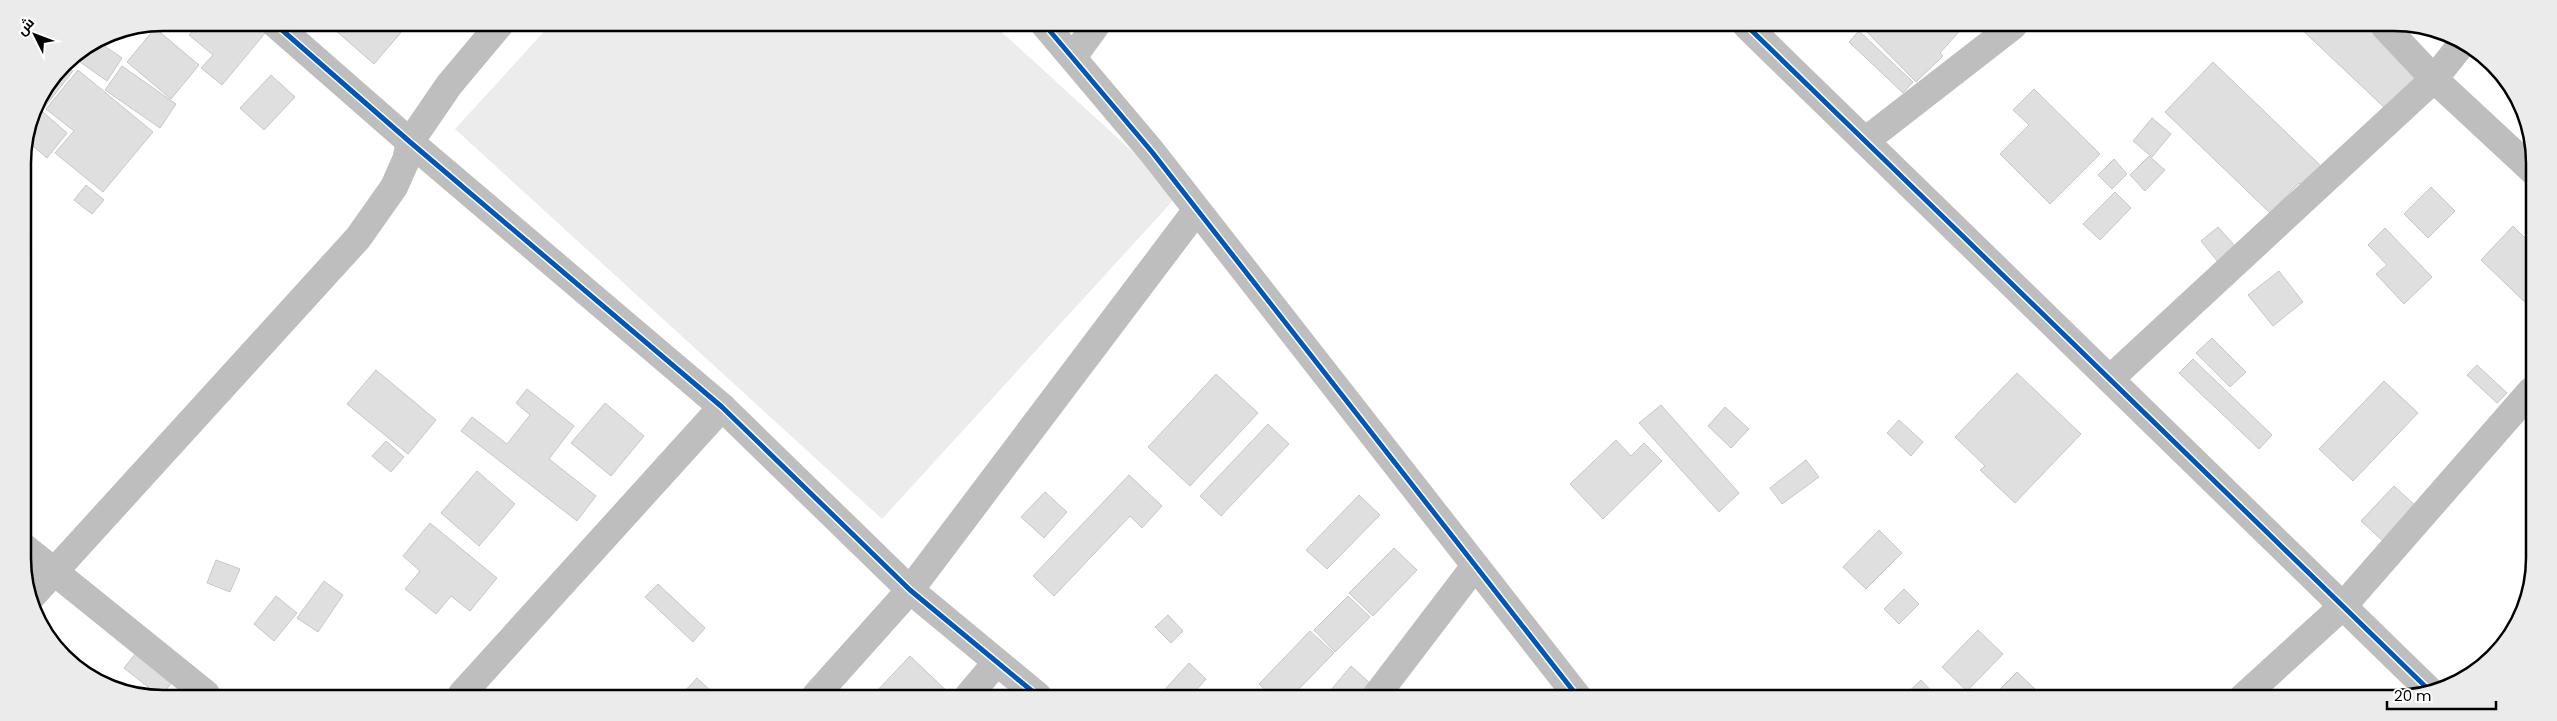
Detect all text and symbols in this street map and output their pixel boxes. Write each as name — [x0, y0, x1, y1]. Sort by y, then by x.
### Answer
north arrow — [10, 10, 60, 60]
text: ش — [12, 13, 39, 40]
scale bar — [2387, 678, 2496, 710]
text: 20 m — [2394, 685, 2432, 706]

